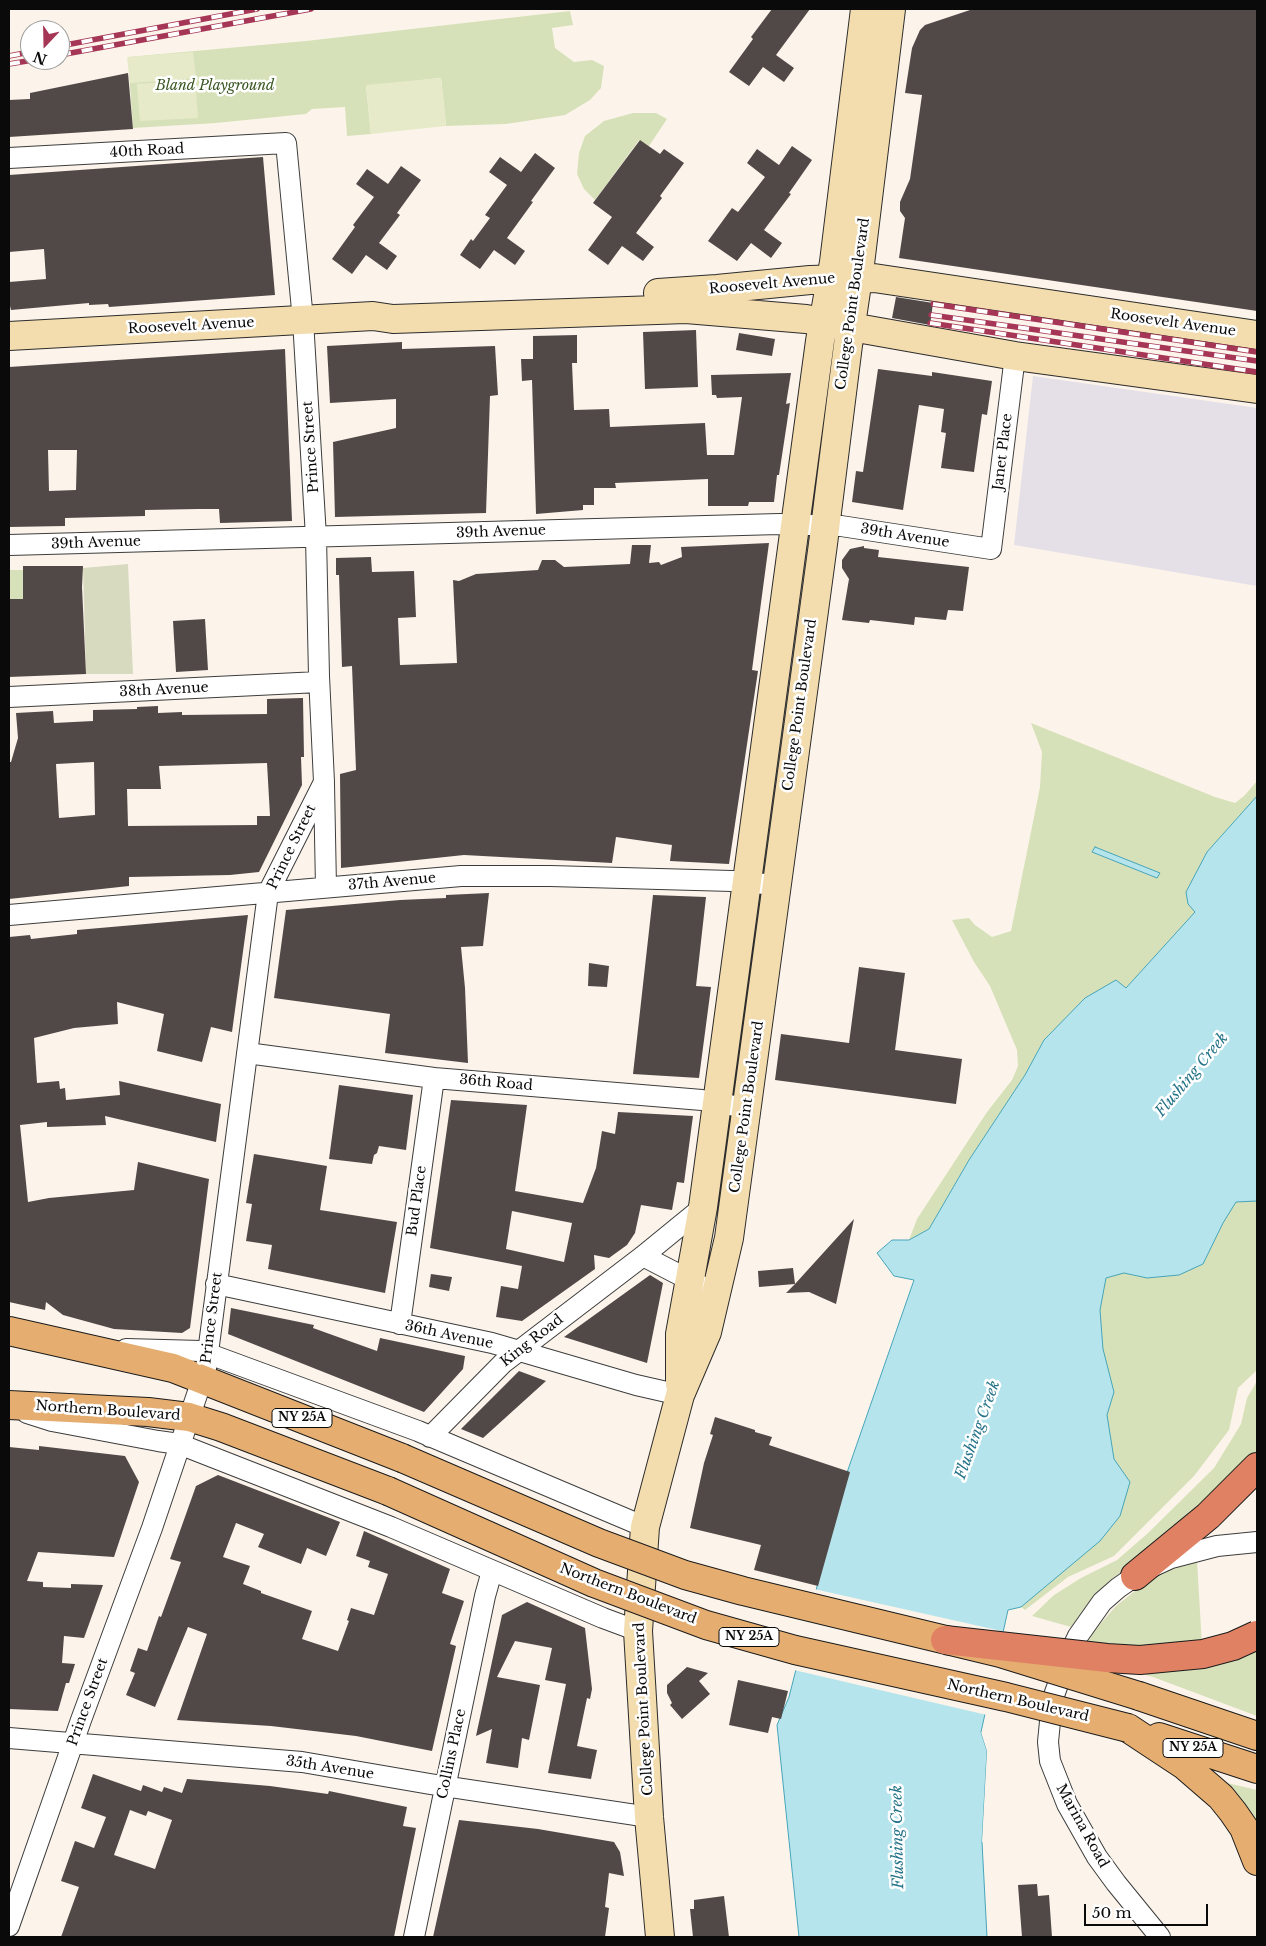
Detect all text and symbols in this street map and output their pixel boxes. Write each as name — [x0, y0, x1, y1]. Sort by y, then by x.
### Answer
north arrow — [20, 20, 70, 70]
text: N — [31, 47, 49, 69]
park label: Bland Playground — [156, 78, 274, 94]
street label: 40th Road — [109, 141, 185, 161]
street label: College Point Boulevard — [833, 217, 873, 391]
street label: Roosevelt Avenue — [708, 270, 836, 298]
street label: Roosevelt Avenue — [1109, 306, 1237, 340]
street label: Roosevelt Avenue — [127, 314, 255, 338]
street label: Prince Street — [299, 400, 323, 494]
street label: Janet Place — [990, 413, 1016, 491]
street label: 39th Avenue — [859, 521, 951, 551]
street label: 39th Avenue — [456, 522, 546, 542]
street label: 39th Avenue — [51, 533, 141, 553]
street label: College Point Boulevard — [780, 618, 820, 792]
street label: 38th Avenue — [119, 679, 209, 701]
street label: Prince Street — [264, 802, 320, 892]
street label: 37th Avenue — [347, 870, 437, 894]
street label: College Point Boulevard — [727, 1020, 767, 1194]
water label: Flushing Creek — [1152, 1030, 1232, 1120]
street label: 36th Road — [458, 1071, 534, 1095]
street label: Bud Place — [404, 1165, 430, 1237]
street label: Prince Street — [198, 1271, 226, 1365]
street label: King Road — [497, 1311, 567, 1371]
street label: 36th Avenue — [403, 1317, 495, 1353]
water label: Flushing Creek — [952, 1378, 1004, 1482]
street label: Northern Boulevard — [35, 1398, 181, 1424]
road number: NY 25A — [272, 1409, 332, 1428]
street label: Northern Boulevard — [557, 1560, 699, 1628]
street label: College Point Boulevard — [631, 1622, 657, 1796]
road number: NY 25A — [719, 1628, 779, 1646]
street label: Prince Street — [64, 1656, 112, 1748]
street label: Northern Boulevard — [945, 1676, 1091, 1726]
street label: Collins Place — [434, 1707, 470, 1801]
road number: NY 25A — [1163, 1739, 1223, 1758]
street label: 35th Avenue — [285, 1753, 375, 1783]
street label: Marina Road — [1052, 1781, 1112, 1871]
water label: Flushing Creek — [888, 1785, 908, 1889]
scale bar — [1086, 1894, 1210, 1926]
text: 50 m — [1092, 1903, 1132, 1922]

